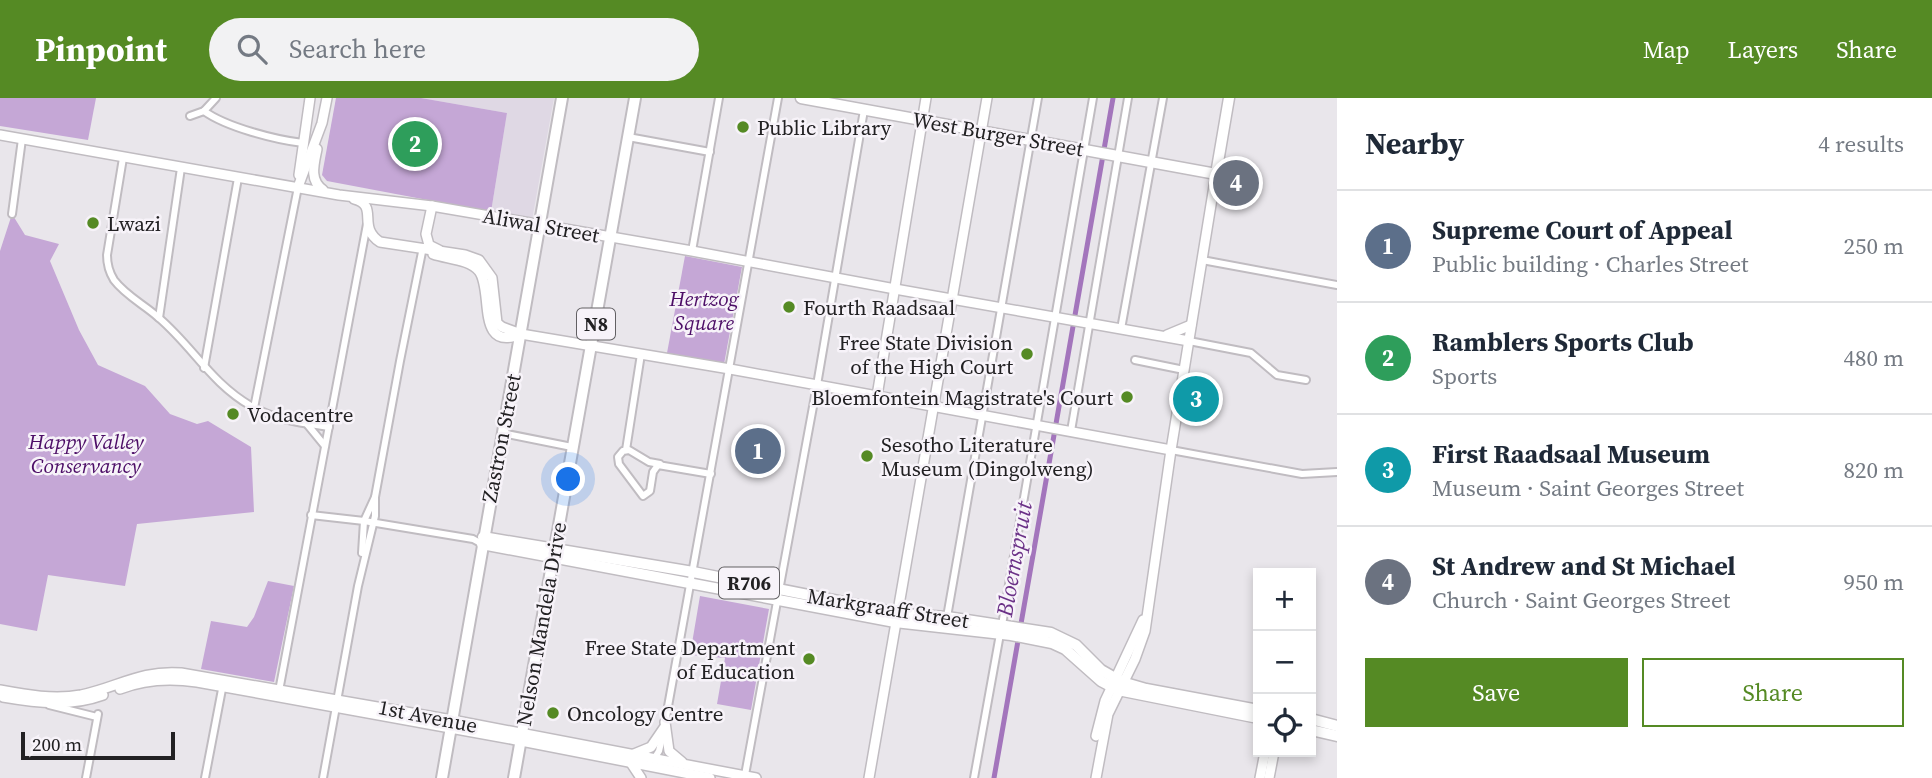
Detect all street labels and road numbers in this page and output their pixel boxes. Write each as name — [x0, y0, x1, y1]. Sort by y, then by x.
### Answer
street label: West Burger Street — [910, 105, 1086, 163]
street label: Aliwal Street — [480, 200, 602, 250]
road number: N8 — [577, 308, 615, 340]
street label: Zastron Street — [474, 371, 528, 505]
street label: Nelson Mandela Drive — [509, 520, 573, 728]
road number: R706 — [719, 568, 779, 598]
street label: Markgraaff Street — [805, 581, 971, 635]
street label: 1st Avenue — [376, 692, 480, 740]

